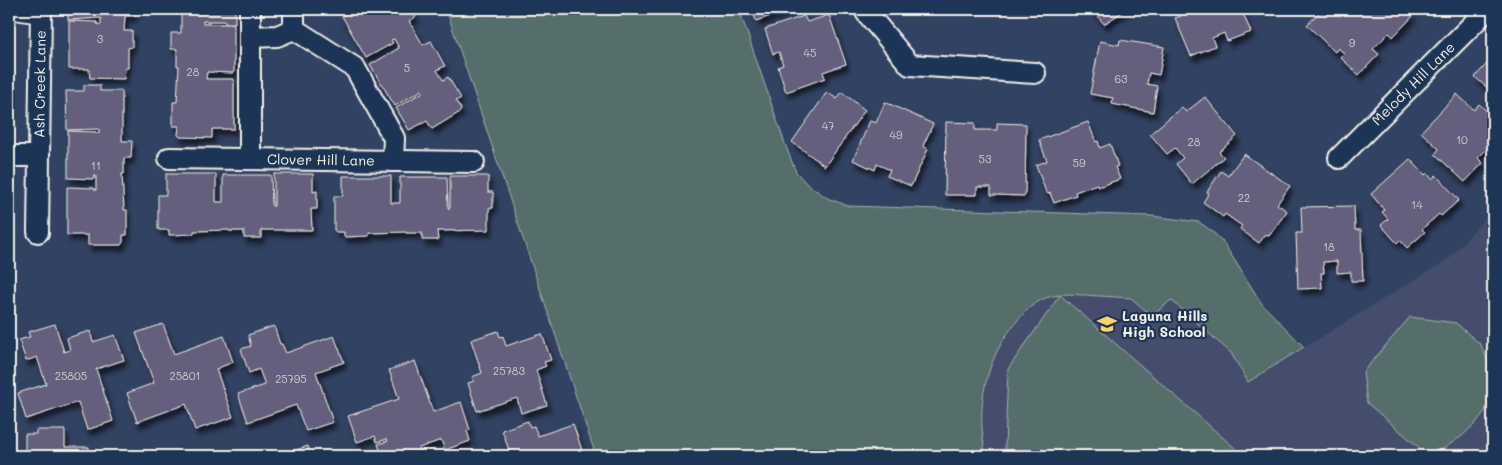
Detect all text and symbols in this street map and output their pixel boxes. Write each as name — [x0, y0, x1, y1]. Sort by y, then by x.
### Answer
street label: Ash Creek Lane — [29, 30, 50, 138]
house number: 3 — [97, 31, 104, 46]
house number: 9 — [1349, 35, 1356, 50]
street label: Melody Hill Lane — [1367, 38, 1459, 129]
house number: 45 — [804, 45, 816, 60]
house number: 5 — [404, 60, 410, 75]
house number: 28 — [187, 64, 200, 79]
house number: 63 — [1114, 71, 1128, 86]
house number: 47 — [822, 118, 834, 133]
house number: 49 — [890, 127, 903, 142]
house number: 10 — [1456, 132, 1468, 147]
house number: 28 — [1188, 134, 1201, 149]
street label: Clover Hill Lane — [267, 149, 375, 170]
house number: 53 — [979, 151, 992, 166]
house number: 59 — [1073, 155, 1086, 170]
house number: 11 — [91, 158, 101, 173]
house number: 22 — [1238, 190, 1250, 205]
house number: 14 — [1411, 197, 1423, 212]
house number: 18 — [1323, 239, 1335, 254]
place label: Laguna Hills High School — [1122, 306, 1207, 341]
school or university icon: Laguna Hills High School — [1096, 313, 1118, 335]
house number: 25783 — [493, 363, 525, 378]
house number: 25805 — [55, 368, 87, 383]
house number: 25801 — [170, 368, 200, 383]
house number: 25795 — [275, 371, 307, 386]

